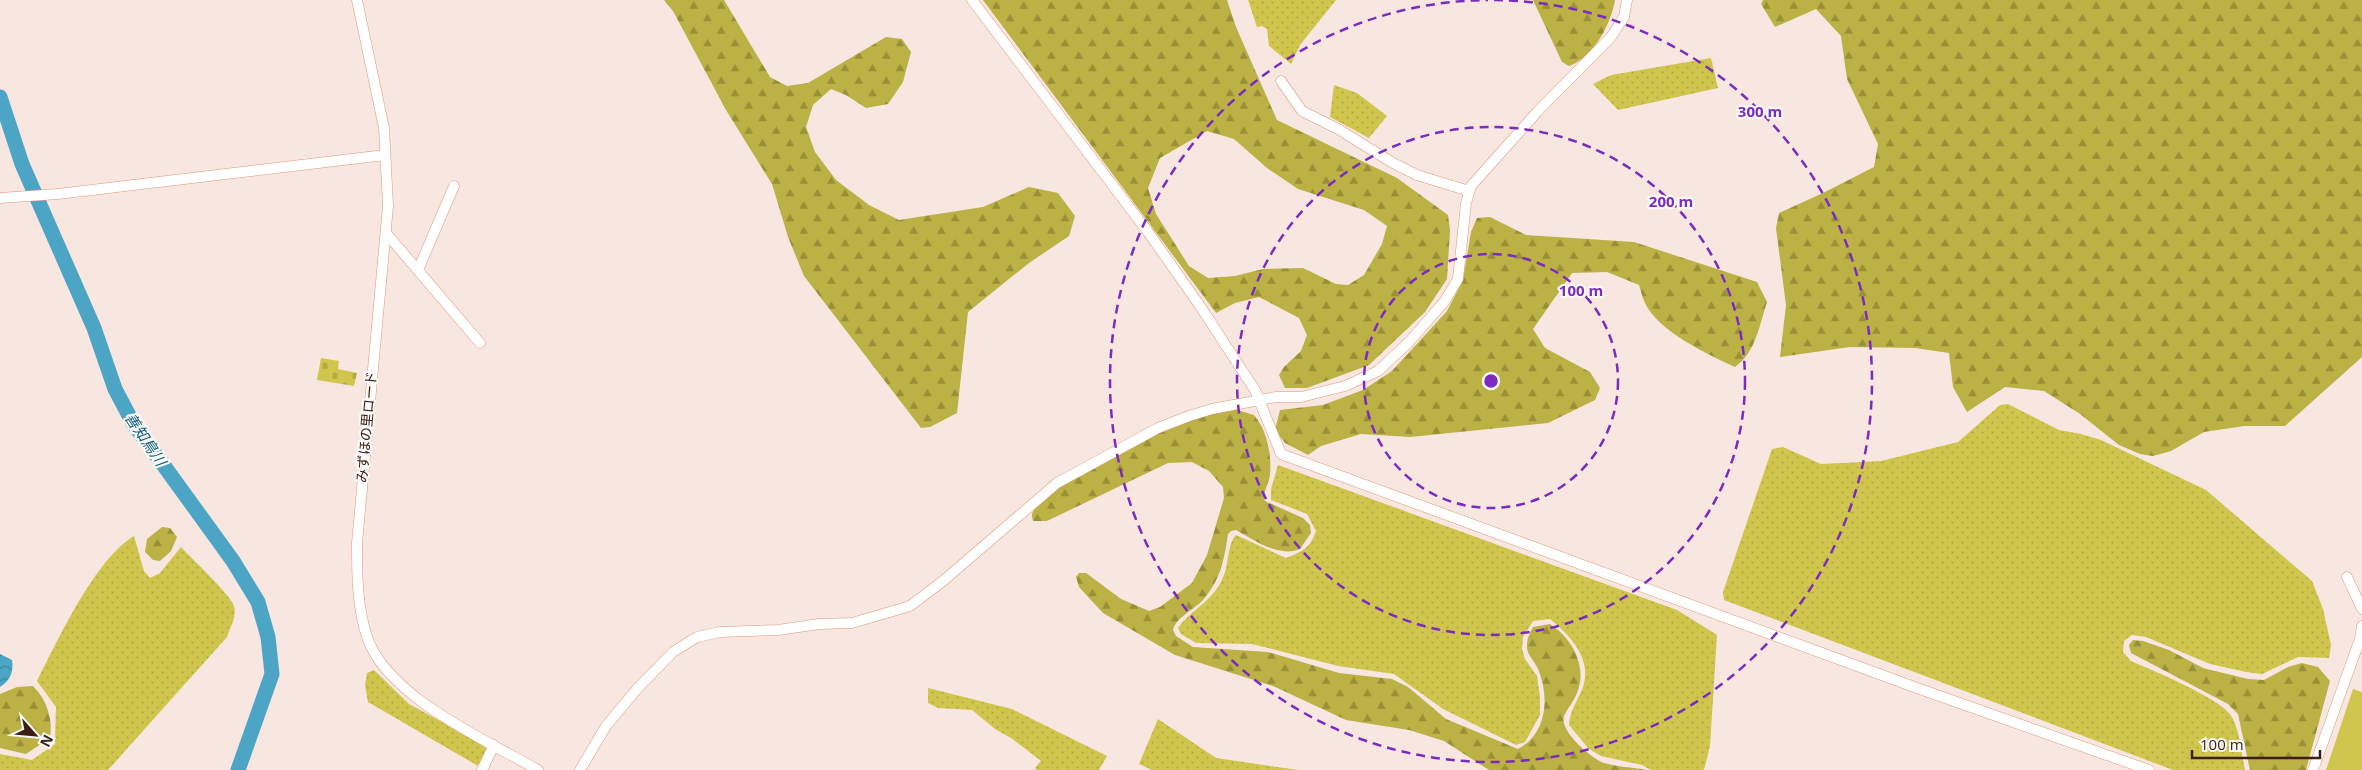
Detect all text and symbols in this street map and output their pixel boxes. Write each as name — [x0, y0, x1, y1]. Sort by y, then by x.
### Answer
text: 300 m — [1738, 101, 1782, 121]
text: 200 m — [1649, 191, 1693, 211]
text: 100 m — [1559, 280, 1603, 300]
street label: みずほの里ロード — [352, 370, 380, 484]
centre of rings — [1482, 372, 1500, 390]
water label: 善知鳥川 — [121, 409, 172, 471]
north arrow — [10, 710, 60, 760]
scale bar — [2192, 728, 2320, 760]
text: N — [36, 732, 58, 751]
text: 100 m — [2200, 734, 2244, 754]

